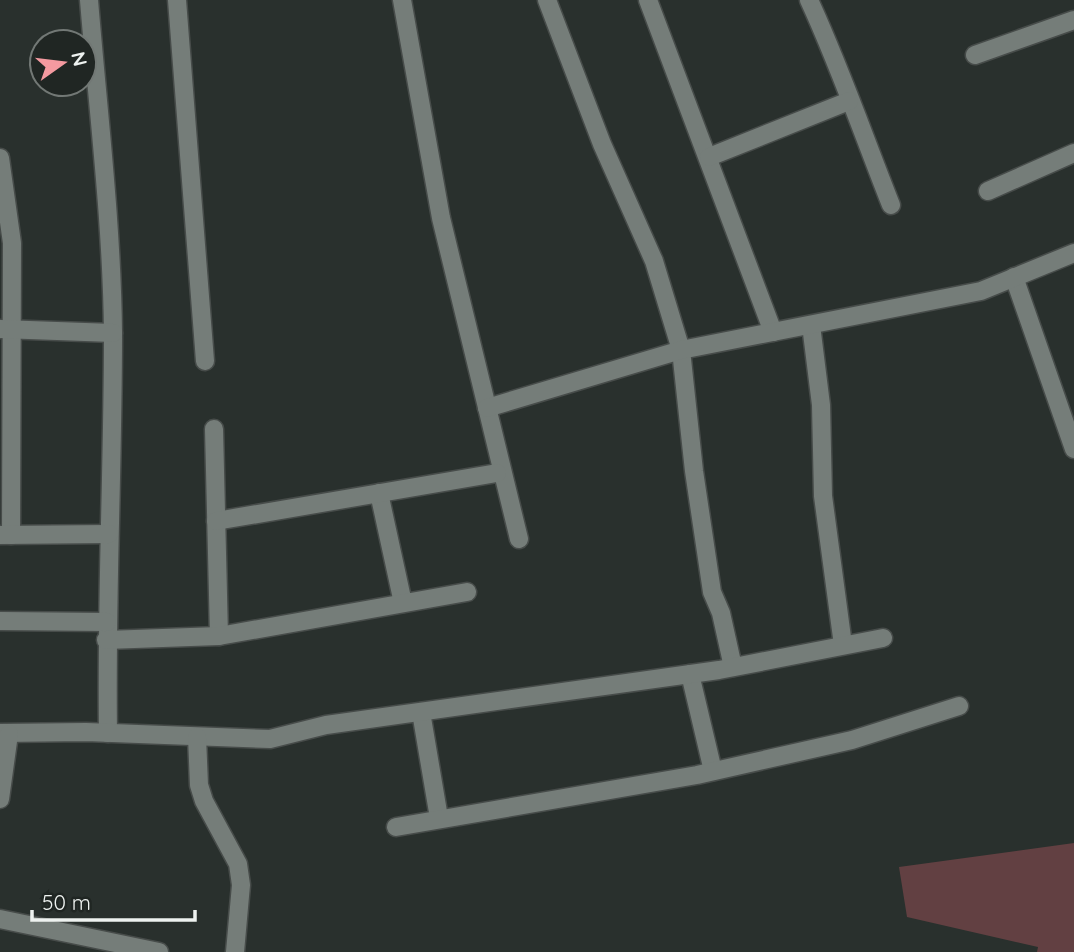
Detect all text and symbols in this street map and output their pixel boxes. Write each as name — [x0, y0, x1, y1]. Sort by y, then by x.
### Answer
north arrow — [28, 28, 98, 98]
text: N — [66, 49, 93, 69]
scale bar — [32, 878, 194, 922]
text: 50 m — [42, 889, 91, 915]

